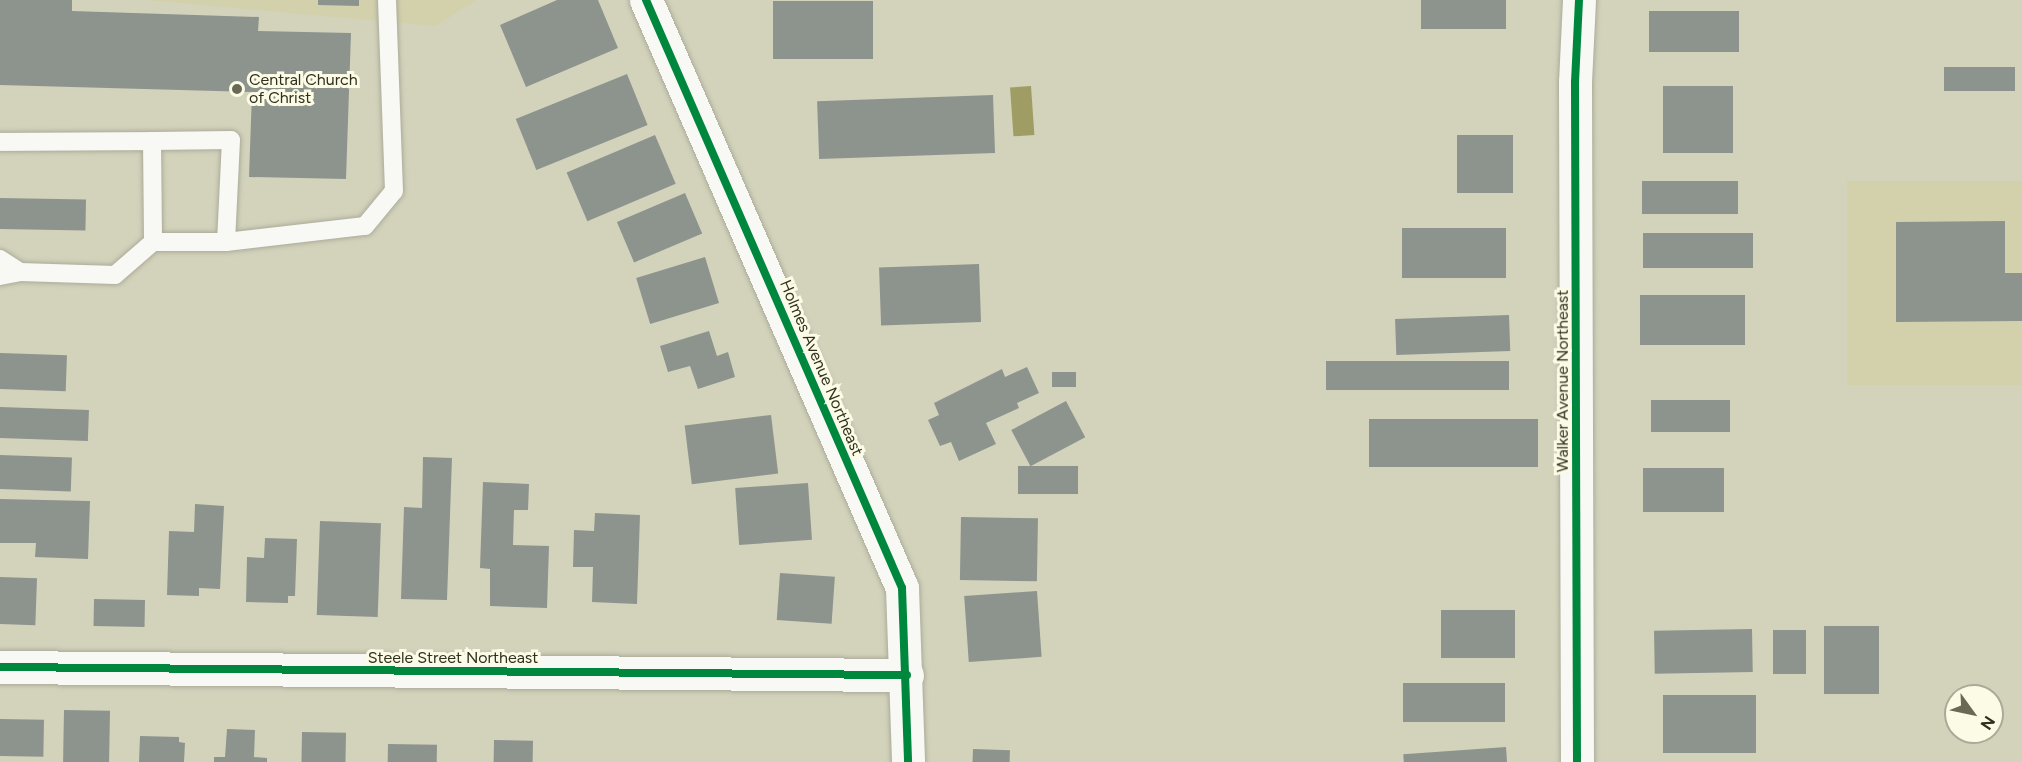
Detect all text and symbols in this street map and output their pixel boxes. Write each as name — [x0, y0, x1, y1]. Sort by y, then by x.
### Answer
place label: Central Church of Christ — [249, 70, 358, 108]
marker: Central Church of Christ — [230, 82, 244, 96]
street label: Holmes Avenue Northeast — [775, 277, 867, 459]
street label: Walker Avenue Northeast — [1553, 290, 1573, 472]
street label: Steele Street Northeast — [368, 648, 538, 668]
north arrow — [1944, 684, 2004, 744]
text: N — [1977, 713, 1999, 733]

